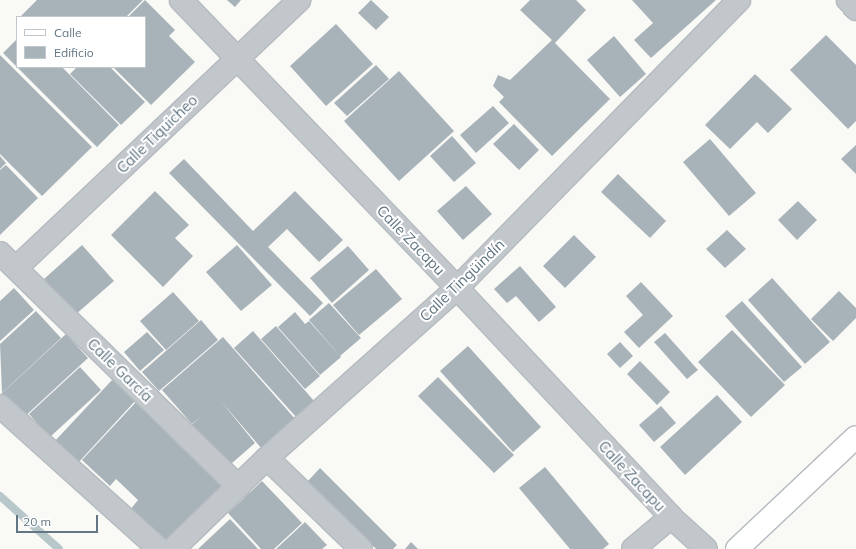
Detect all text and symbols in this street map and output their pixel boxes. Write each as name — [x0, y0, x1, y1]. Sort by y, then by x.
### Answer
legend — [16, 16, 146, 68]
text: Calle — [54, 25, 81, 40]
text: Edificio — [54, 45, 94, 60]
street label: Calle Tiquicheo — [113, 91, 201, 177]
street label: Calle Zacapu — [373, 201, 449, 279]
street label: Calle Tingüindín — [416, 235, 508, 325]
street label: Calle García — [84, 335, 156, 405]
street label: Calle Zacapu — [595, 437, 669, 515]
scale bar — [18, 507, 100, 533]
text: 20 m — [23, 514, 51, 529]

